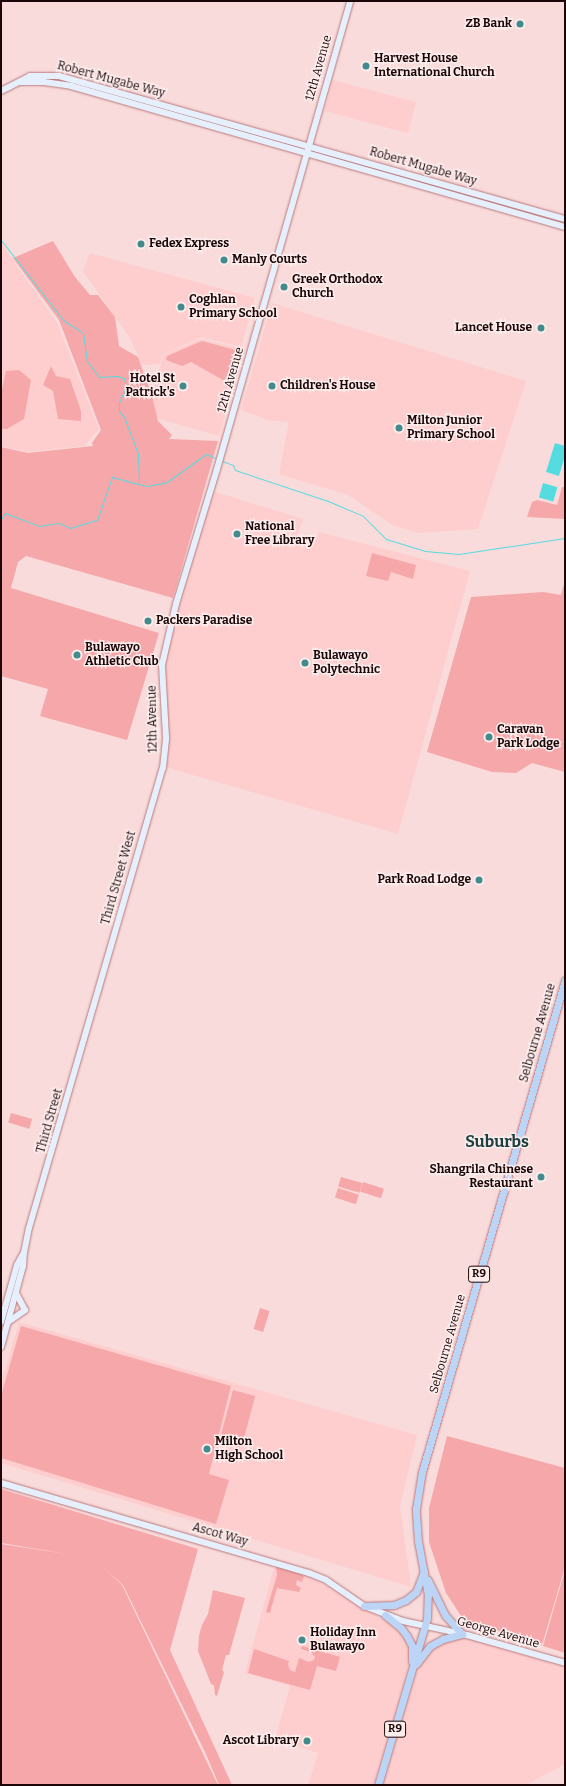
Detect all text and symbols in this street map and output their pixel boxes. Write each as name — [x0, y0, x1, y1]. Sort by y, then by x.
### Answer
place label: ZB Bank — [466, 17, 512, 31]
marker: ZB Bank — [515, 19, 525, 29]
street label: 12th Avenue — [303, 33, 335, 103]
place label: Harvest House International Church — [374, 52, 495, 80]
street label: Robert Mugabe Way — [55, 59, 167, 101]
marker: Harvest House International Church — [361, 61, 371, 71]
street label: Robert Mugabe Way — [368, 145, 478, 189]
place label: Fedex Express — [149, 237, 229, 251]
marker: Fedex Express — [136, 239, 146, 249]
place label: Manly Courts — [232, 253, 307, 267]
marker: Manly Courts — [219, 255, 229, 265]
place label: Greek Orthodox Church — [292, 273, 383, 301]
marker: Greek Orthodox Church — [279, 282, 289, 292]
place label: Coghlan Primary School — [189, 293, 277, 321]
marker: Coghlan Primary School — [176, 302, 186, 312]
place label: Lancet House — [455, 321, 532, 335]
marker: Lancet House — [535, 322, 547, 334]
street label: 12th Avenue — [215, 345, 247, 415]
place label: Hotel St Patrick's — [126, 372, 175, 400]
place label: Children's House — [280, 379, 376, 393]
marker: Hotel St Patrick's — [178, 381, 188, 391]
marker: Children's House — [267, 381, 277, 391]
place label: Milton Junior Primary School — [407, 414, 495, 442]
marker: Milton Junior Primary School — [394, 423, 404, 433]
place label: National Free Library — [245, 520, 314, 548]
marker: National Free Library — [232, 529, 242, 539]
place label: Packers Paradise — [156, 614, 252, 628]
marker: Packers Paradise — [143, 616, 153, 626]
place label: Bulawayo Athletic Club — [85, 641, 158, 669]
place label: Bulawayo Polytechnic — [313, 649, 380, 677]
marker: Bulawayo Athletic Club — [72, 650, 82, 660]
marker: Bulawayo Polytechnic — [300, 658, 310, 668]
street label: 12th Avenue — [145, 685, 161, 753]
place label: Caravan Park Lodge — [497, 723, 560, 751]
marker: Caravan Park Lodge — [484, 732, 494, 742]
street label: Third Street West — [99, 829, 139, 927]
place label: Park Road Lodge — [378, 873, 471, 887]
marker: Park Road Lodge — [474, 875, 484, 885]
street label: Selbourne Avenue — [517, 982, 559, 1084]
street label: Third Street — [34, 1087, 66, 1155]
district label: Suburbs — [465, 1132, 529, 1152]
place label: Shangrila Chinese Restaurant — [429, 1163, 533, 1191]
marker: Shangrila Chinese Restaurant — [536, 1172, 546, 1182]
road number: R9 — [468, 1265, 490, 1283]
street label: Selbourne Avenue — [427, 1293, 469, 1395]
place label: Milton High School — [215, 1435, 283, 1463]
marker: Milton High School — [202, 1444, 212, 1454]
street label: Ascot Way — [190, 1520, 250, 1550]
street label: George Avenue — [455, 1614, 541, 1652]
place label: Holiday Inn Bulawayo — [310, 1626, 376, 1654]
marker: Holiday Inn Bulawayo — [297, 1635, 307, 1645]
road number: R9 — [384, 1720, 406, 1738]
place label: Ascot Library — [223, 1734, 299, 1748]
marker: Ascot Library — [302, 1736, 312, 1746]

